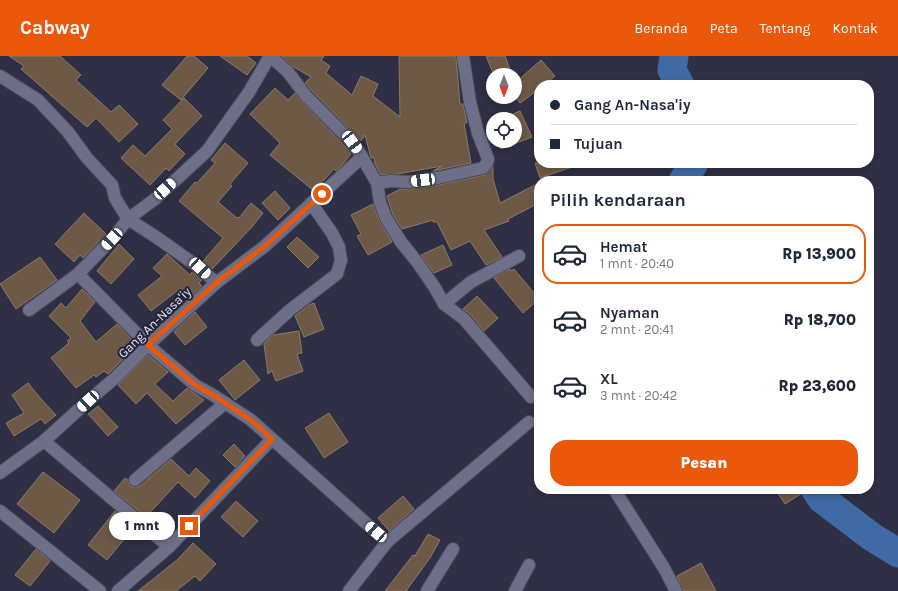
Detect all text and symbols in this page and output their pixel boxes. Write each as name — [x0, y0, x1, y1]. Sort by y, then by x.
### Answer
text: Cabway — [20, 17, 90, 39]
text: Beranda — [635, 20, 688, 37]
text: Peta — [710, 20, 738, 37]
text: Tentang — [760, 20, 811, 37]
text: Kontak — [833, 20, 878, 37]
north arrow — [486, 68, 522, 104]
map controls — [486, 68, 522, 148]
text: Gang An-Nasa'iy — [574, 96, 691, 114]
button: locate — [486, 112, 522, 148]
car — [340, 129, 364, 155]
text: Tujuan — [574, 135, 623, 153]
car — [410, 173, 436, 187]
car — [152, 177, 178, 201]
route start — [313, 185, 331, 203]
text: Pilih kendaraan — [550, 189, 686, 211]
car — [99, 226, 125, 252]
icon: car — [552, 236, 588, 272]
text: Hemat — [600, 238, 647, 256]
text: Rp 13,900 — [782, 245, 856, 263]
car — [187, 255, 213, 281]
text: 1 mnt · 20:40 — [600, 256, 674, 271]
street label: Gang An-Nasa'iy — [115, 284, 194, 361]
icon: car — [552, 302, 588, 338]
text: Nyaman — [600, 304, 659, 322]
text: Rp 18,700 — [784, 311, 856, 329]
text: 2 mnt · 20:41 — [600, 322, 674, 337]
icon: car — [552, 368, 588, 404]
text: XL — [600, 370, 618, 388]
text: Rp 23,600 — [779, 377, 856, 395]
car — [75, 388, 101, 414]
text: 3 mnt · 20:42 — [600, 388, 677, 403]
button: Pesan — [550, 440, 858, 486]
callout: 1 mnt — [109, 512, 175, 540]
route end — [180, 517, 198, 535]
text: 1 mnt — [125, 518, 159, 533]
car — [363, 520, 389, 544]

